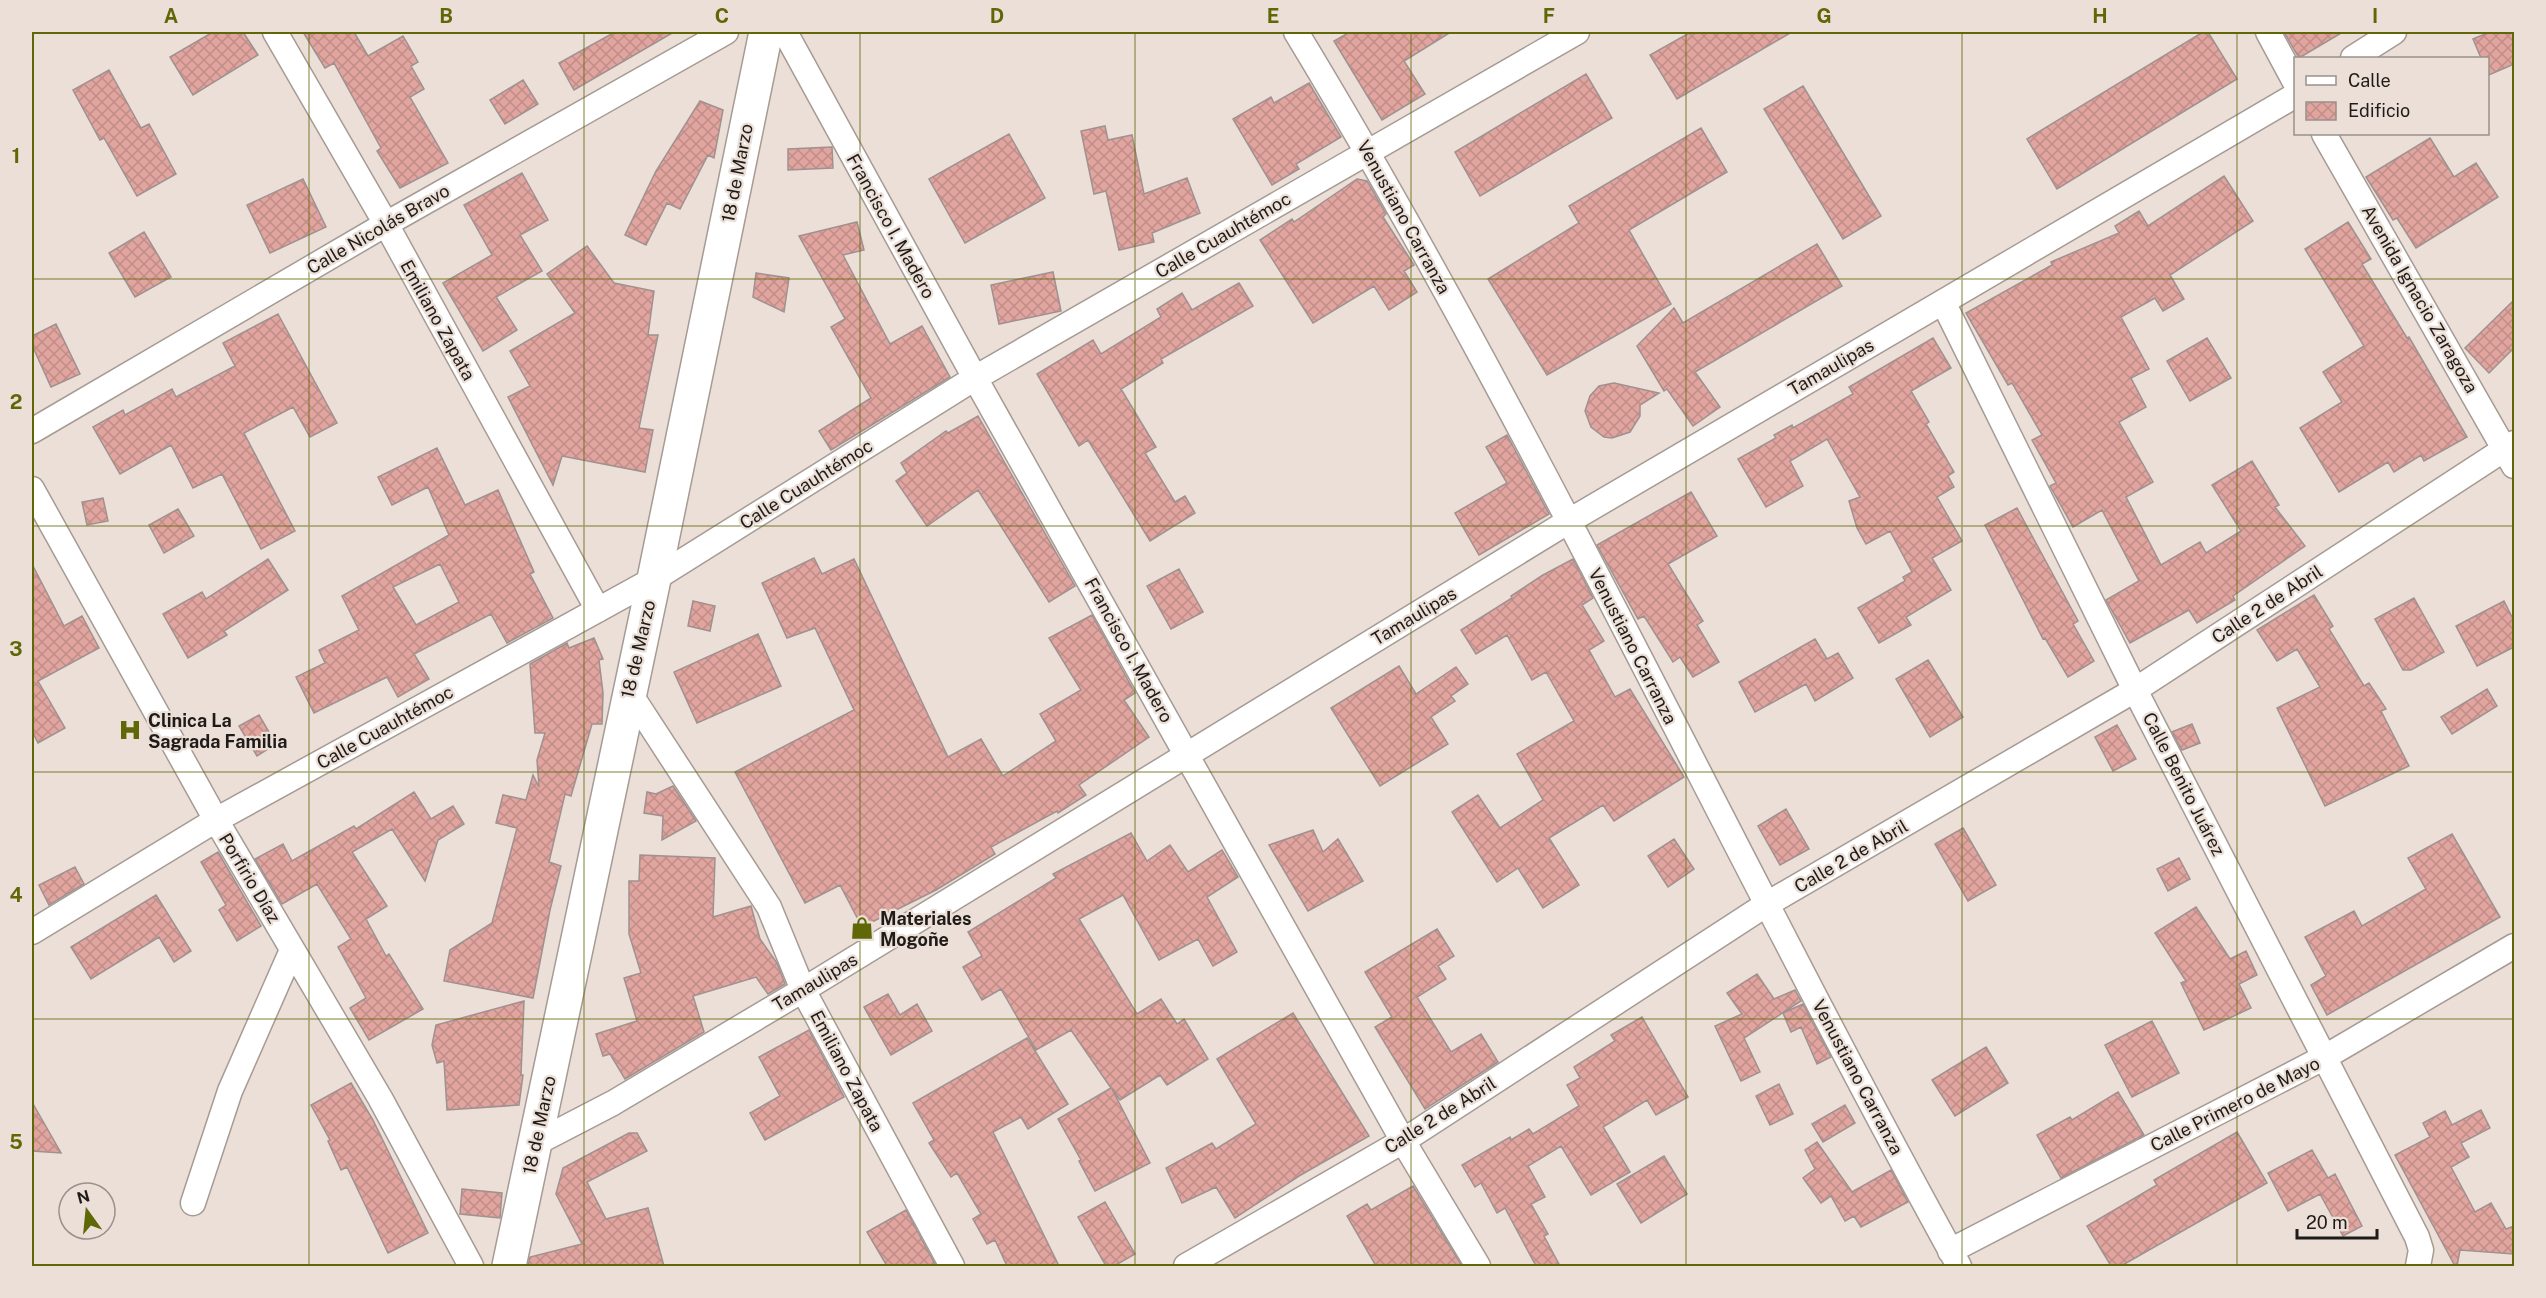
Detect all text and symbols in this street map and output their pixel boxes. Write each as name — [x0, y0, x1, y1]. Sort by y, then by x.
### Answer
text: A — [164, 4, 178, 28]
text: B — [439, 4, 453, 28]
text: C — [715, 4, 729, 28]
text: D — [990, 4, 1004, 28]
text: E — [1267, 4, 1279, 28]
text: F — [1543, 4, 1555, 28]
text: G — [1816, 4, 1832, 28]
text: H — [2092, 4, 2108, 28]
text: I — [2372, 4, 2378, 28]
legend — [2294, 57, 2489, 135]
text: Calle — [2348, 70, 2391, 91]
text: Edificio — [2348, 100, 2410, 121]
street label: 18 de Marzo — [717, 122, 757, 224]
street label: Venustiano Carranza — [1353, 137, 1455, 297]
text: 1 — [12, 144, 20, 168]
street label: Francisco I. Madero — [842, 150, 940, 302]
street label: Calle Nicolás Bravo — [303, 180, 453, 278]
street label: Calle Cuauhtémoc — [1152, 188, 1294, 282]
street label: Avenida Ignacio Zaragoza — [2358, 201, 2482, 397]
street label: Emiliano Zapata — [396, 256, 480, 384]
street label: Tamaulipas — [1785, 334, 1877, 400]
text: 2 — [10, 390, 22, 414]
street label: Calle Cuauhtémoc — [736, 435, 876, 533]
street label: Calle 2 de Abril — [2208, 560, 2326, 648]
street label: Venustiano Carranza — [1585, 564, 1681, 728]
street label: Francisco I. Madero — [1080, 574, 1178, 726]
street label: Tamaulipas — [1368, 582, 1460, 650]
street label: 18 de Marzo — [617, 598, 659, 700]
text: 3 — [9, 637, 23, 661]
street label: Calle Cuauhtémoc — [313, 681, 457, 773]
street label: Calle Benito Juárez — [2139, 709, 2229, 859]
place label: Clinica La Sagrada Familia — [148, 710, 287, 752]
hospital icon: Clinica La Sagrada Familia — [117, 717, 143, 743]
street label: Calle 2 de Abril — [1791, 815, 1911, 897]
street label: Porfirio Díaz — [215, 829, 285, 927]
text: 4 — [9, 883, 23, 907]
place label: Materiales Mogoñe — [880, 908, 972, 950]
shop icon: Materiales Mogoñe — [849, 915, 875, 941]
street label: Tamaulipas — [769, 948, 861, 1016]
street label: Venustiano Carranza — [1808, 996, 1908, 1158]
street label: Emiliano Zapata — [806, 1007, 888, 1135]
street label: Calle Primero de Mayo — [2147, 1052, 2323, 1156]
street label: Calle 2 de Abril — [1380, 1072, 1500, 1158]
street label: 18 de Marzo — [518, 1074, 560, 1176]
text: 5 — [9, 1130, 23, 1154]
north arrow — [57, 1181, 117, 1241]
text: N — [75, 1186, 92, 1208]
scale bar — [2297, 1202, 2376, 1240]
text: 20 m — [2306, 1212, 2348, 1233]

